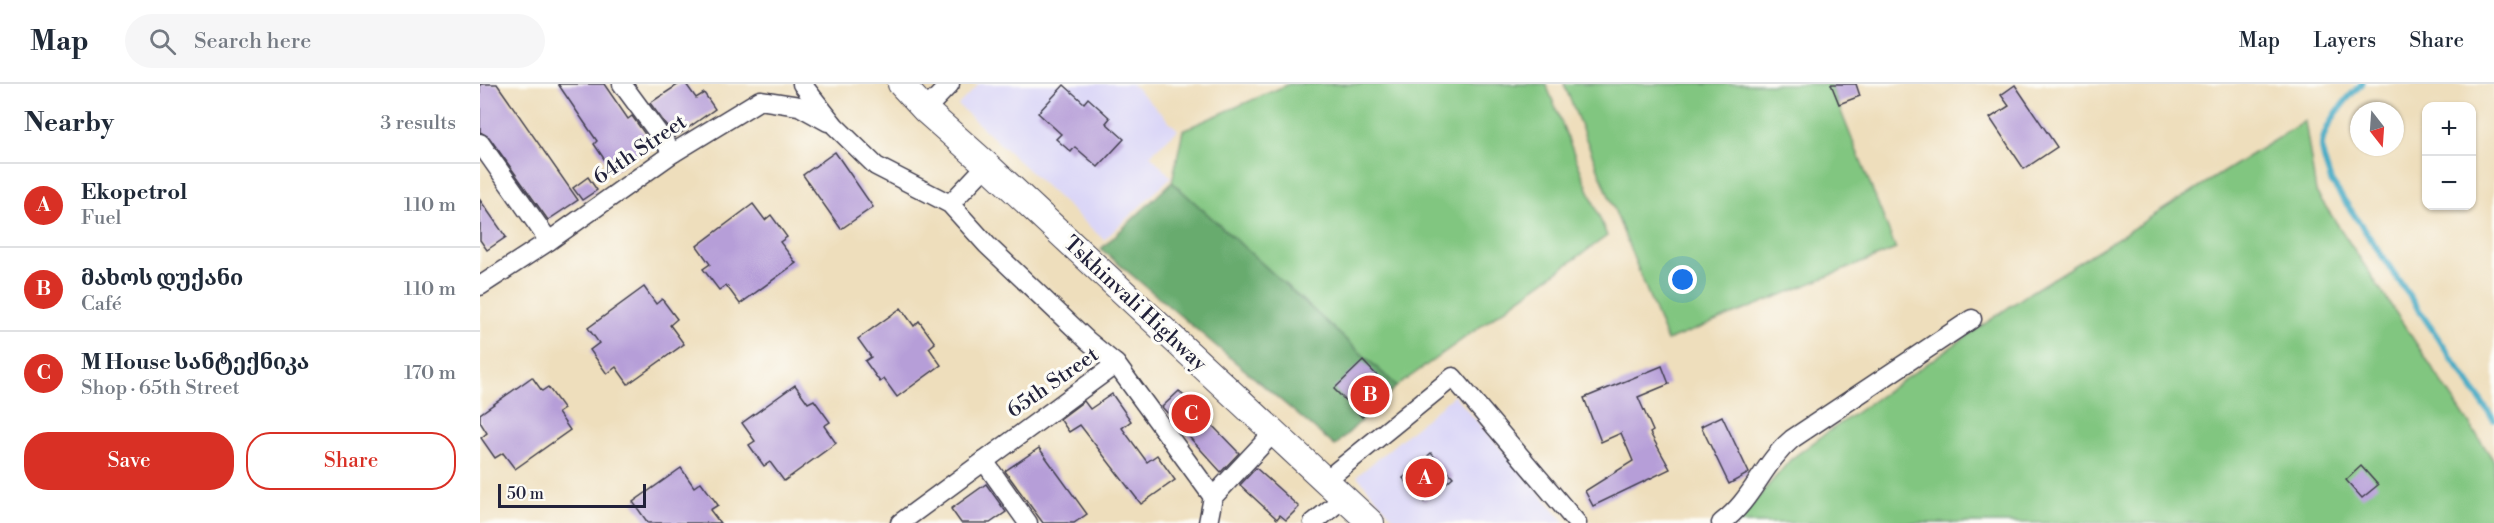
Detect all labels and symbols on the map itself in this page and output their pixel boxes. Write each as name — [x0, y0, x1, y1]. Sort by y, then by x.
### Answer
north arrow — [2350, 102, 2404, 156]
street label: 64th Street — [588, 109, 692, 191]
street label: Tskhinvali Highway — [1058, 231, 1213, 378]
your location — [1668, 265, 1697, 294]
street label: 65th Street — [1002, 342, 1104, 424]
pin: B — [1350, 372, 1390, 418]
pin: C — [1172, 392, 1210, 436]
pin: A — [1406, 456, 1444, 500]
scale bar — [498, 481, 646, 508]

